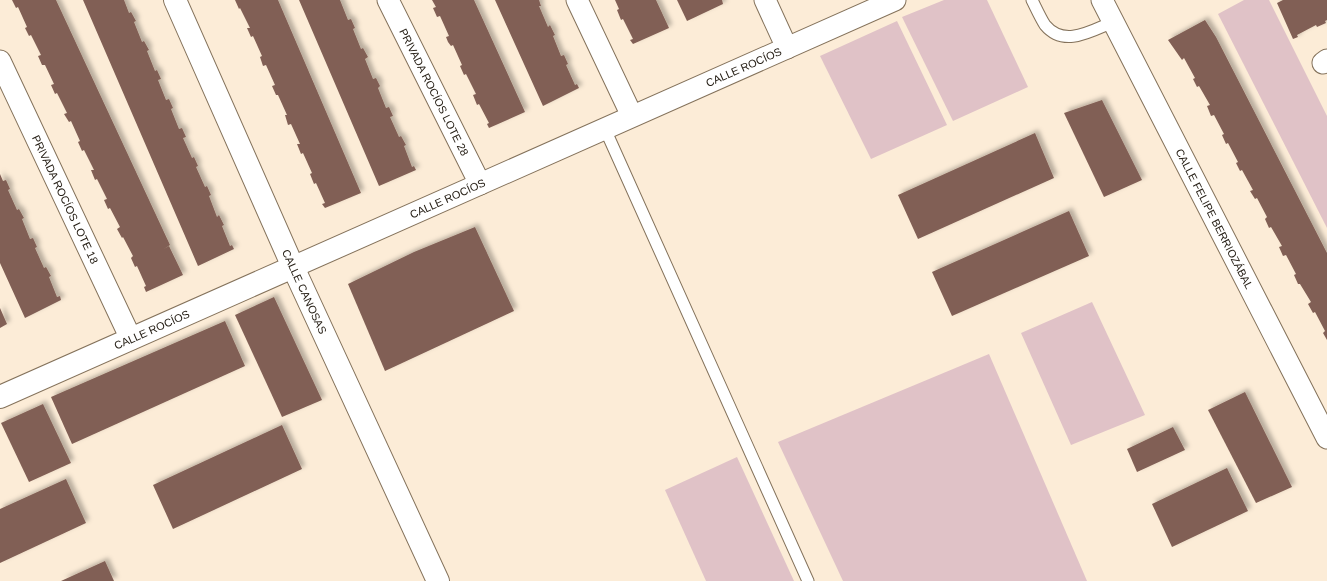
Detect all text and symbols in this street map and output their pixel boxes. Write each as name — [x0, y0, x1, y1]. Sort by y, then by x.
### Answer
street label: PRIVADA ROCÍOS LOTE 28 — [397, 27, 471, 158]
street label: CALLE ROCÍOS — [704, 45, 783, 89]
street label: PRIVADA ROCÍOS LOTE 18 — [30, 133, 101, 266]
street label: CALLE FELIPE BERRIOZÁBAL — [1173, 147, 1255, 291]
street label: CALLE ROCÍOS — [408, 176, 487, 220]
street label: CALLE CANOSAS — [280, 247, 329, 336]
street label: CALLE ROCÍOS — [112, 308, 191, 352]

